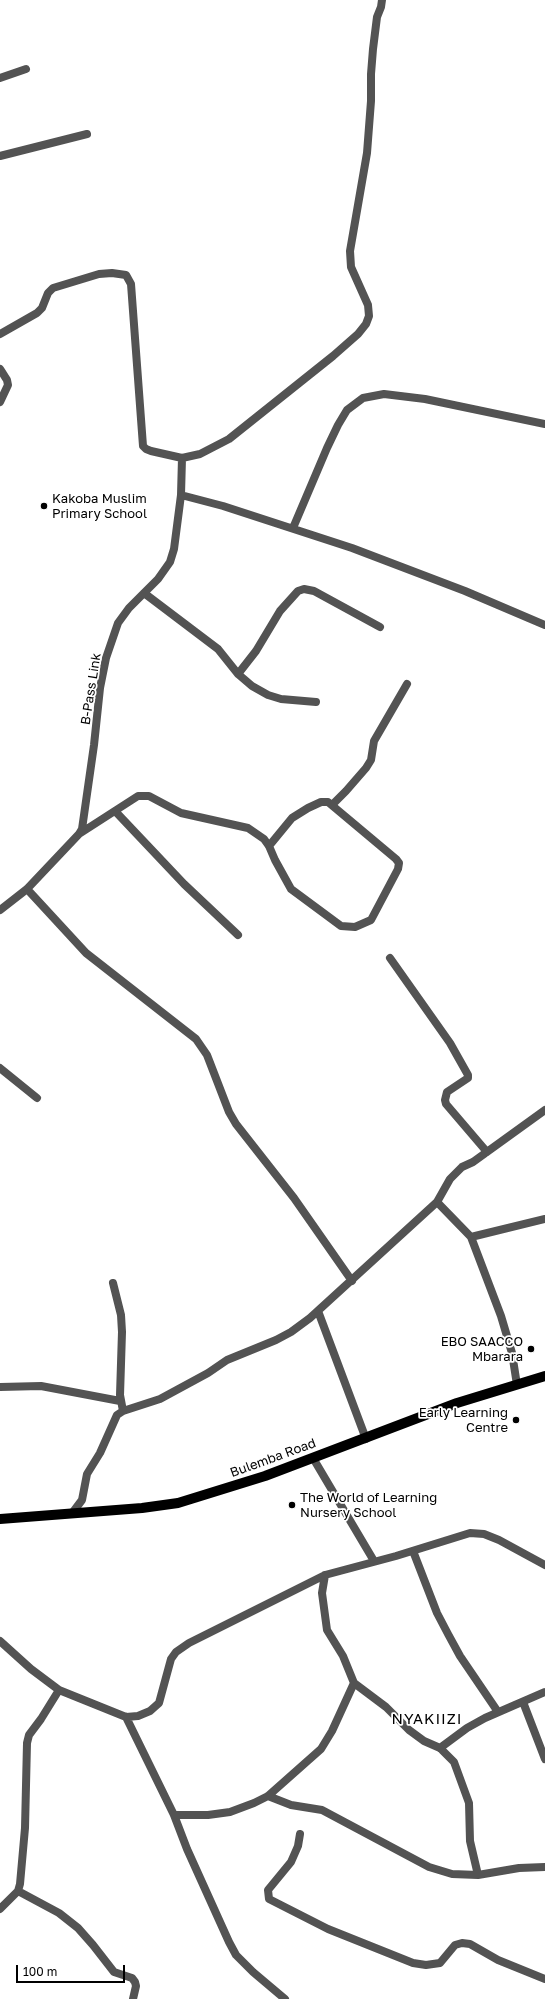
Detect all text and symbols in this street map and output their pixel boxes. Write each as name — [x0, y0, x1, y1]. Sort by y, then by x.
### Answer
place label: Kakoba Muslim Primary School — [52, 491, 147, 522]
marker: Kakoba Muslim Primary School — [39, 501, 49, 511]
street label: B-Pass Link — [78, 652, 104, 726]
place label: EBO SAACCO Mbarara — [441, 1334, 523, 1365]
marker: EBO SAACCO Mbarara — [526, 1344, 536, 1354]
place label: Early Learning Centre — [419, 1405, 508, 1436]
marker: Early Learning Centre — [511, 1415, 521, 1425]
street label: Bulemba Road — [228, 1435, 318, 1481]
place label: The World of Learning Nursery School — [300, 1490, 437, 1521]
marker: The World of Learning Nursery School — [287, 1500, 297, 1510]
district label: NYAKIIZI — [391, 1710, 463, 1728]
scale bar — [18, 1957, 127, 1983]
text: 100 m — [23, 1964, 57, 1979]

